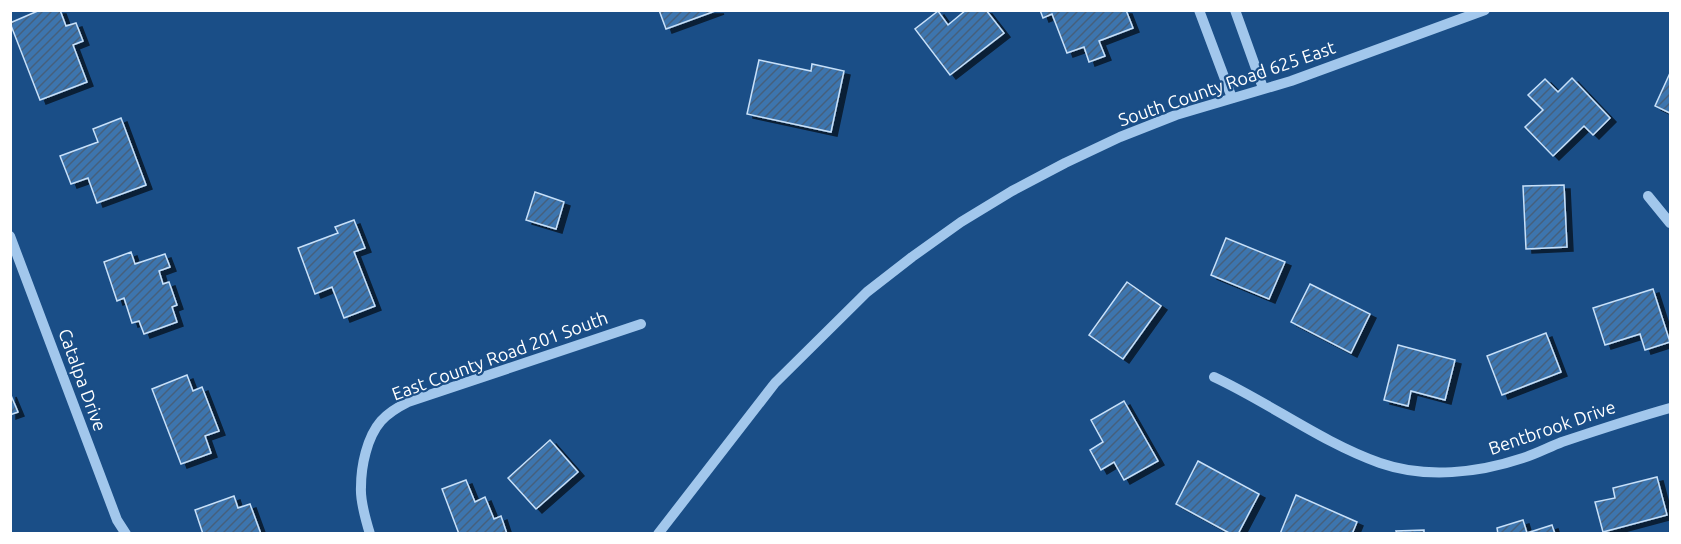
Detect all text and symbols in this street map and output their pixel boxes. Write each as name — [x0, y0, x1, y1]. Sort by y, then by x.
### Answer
street label: South County Road 625 East — [1116, 36, 1338, 130]
street label: East County Road 201 South — [389, 307, 610, 403]
street label: Catalpa Drive — [55, 326, 111, 434]
street label: Bentbrook Drive — [1486, 396, 1618, 458]

